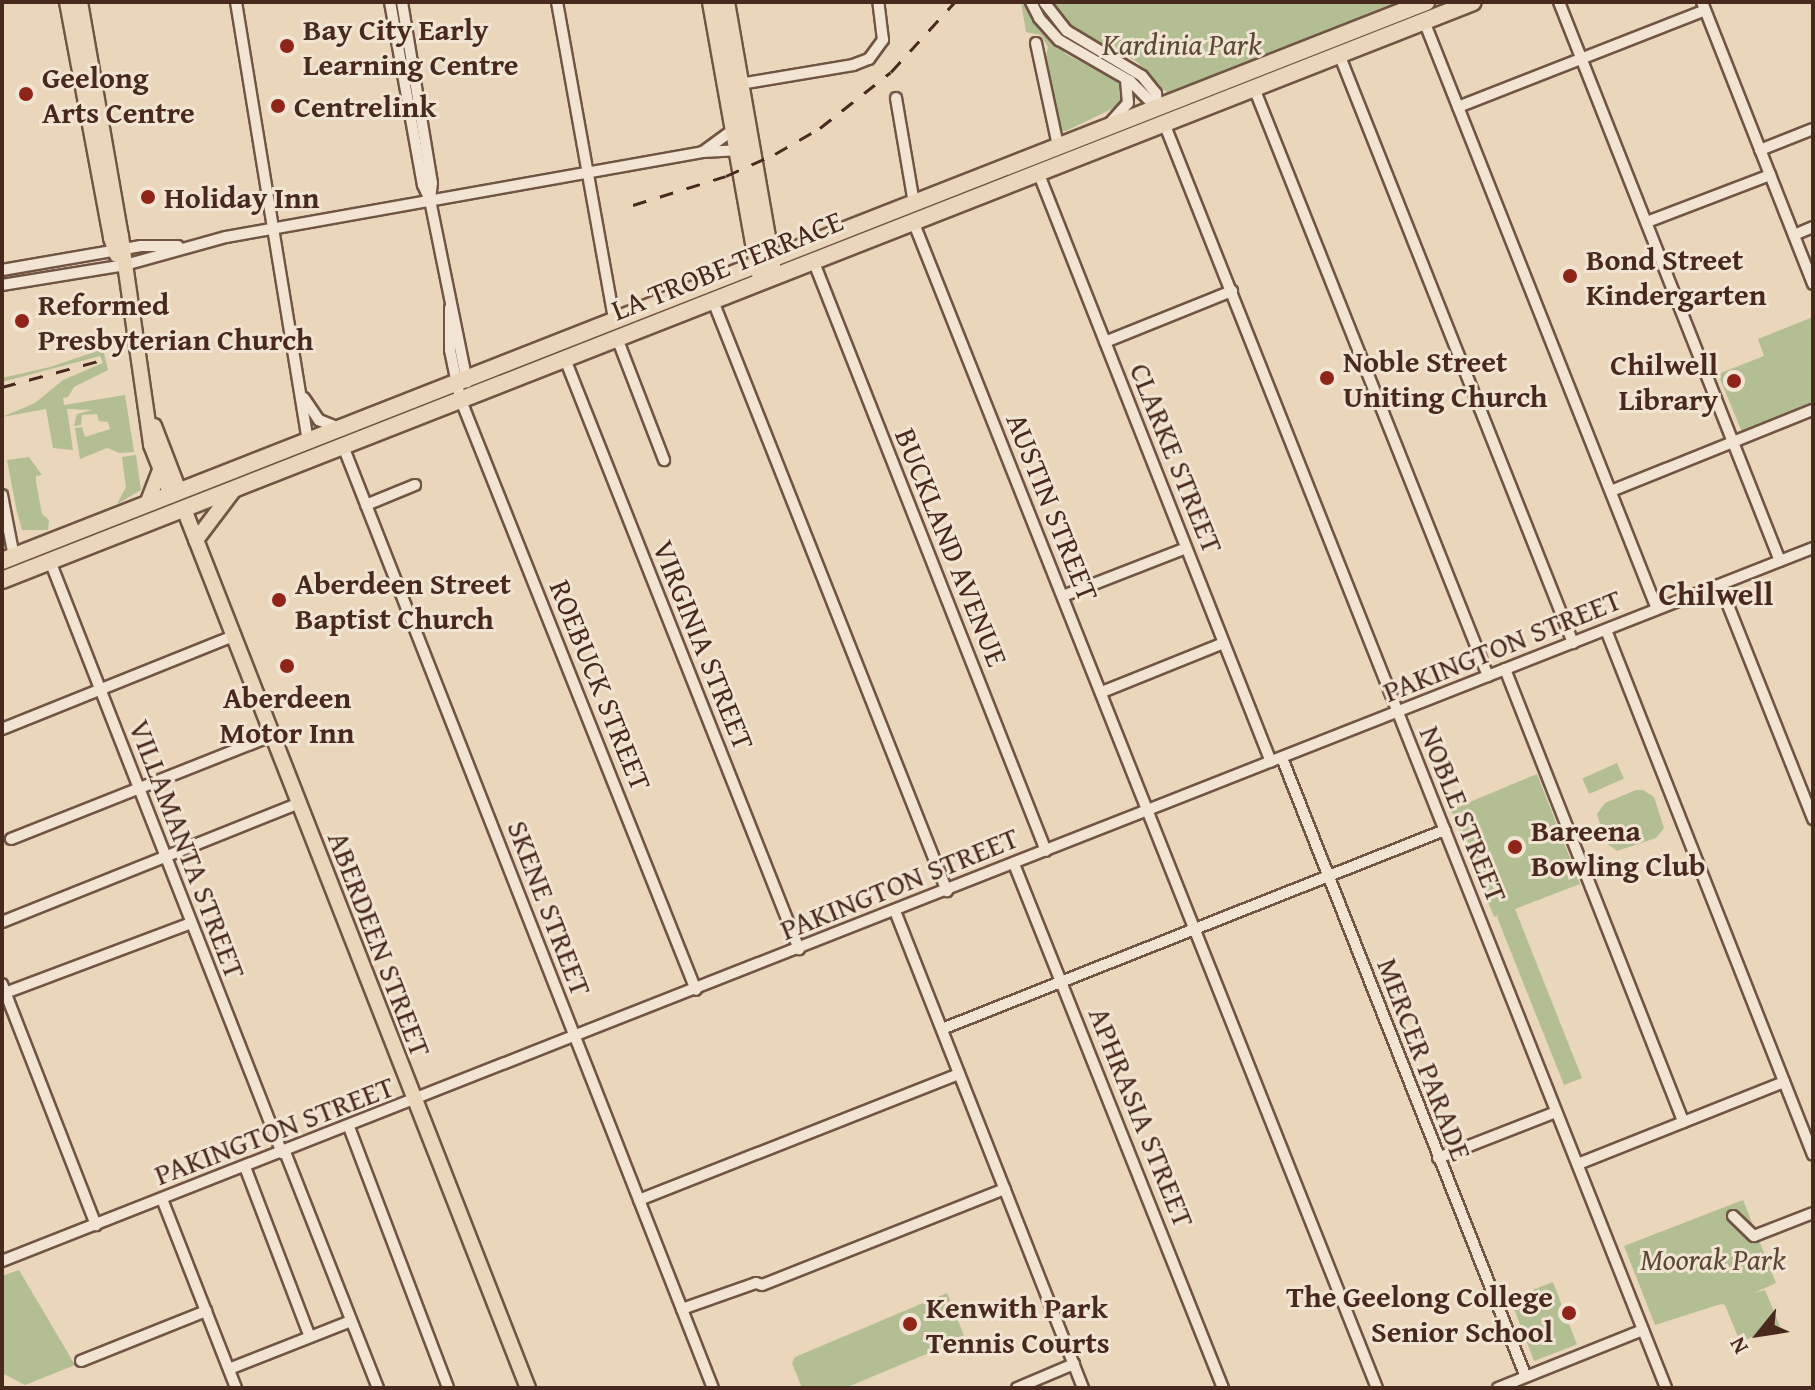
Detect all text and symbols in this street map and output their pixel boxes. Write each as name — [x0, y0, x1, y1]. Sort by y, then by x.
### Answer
place label: Bay City Early Learning Centre — [303, 11, 519, 82]
park label: Kardinia Park — [1102, 26, 1262, 62]
marker: Bay City Early Learning Centre — [278, 37, 296, 55]
place label: Geelong Arts Centre — [42, 59, 195, 130]
marker: Geelong Arts Centre — [17, 85, 35, 103]
place label: Centrelink — [294, 88, 436, 124]
marker: Centrelink — [269, 97, 287, 115]
place label: Holiday Inn — [164, 179, 319, 215]
marker: Holiday Inn — [139, 188, 157, 206]
street label: LA TROBE TERRACE — [606, 202, 848, 328]
place label: Bond Street Kindergarten — [1586, 241, 1766, 312]
marker: Bond Street Kindergarten — [1561, 267, 1579, 285]
place label: Reformed Presbyterian Church — [38, 286, 313, 356]
marker: Reformed Presbyterian Church — [13, 312, 31, 330]
place label: Noble Street Uniting Church — [1343, 343, 1547, 414]
place label: Chilwell Library — [1610, 346, 1718, 416]
street label: CLARKE STREET — [1123, 358, 1231, 558]
marker: Noble Street Uniting Church — [1318, 369, 1336, 387]
marker: Chilwell Library — [1725, 372, 1743, 390]
street label: AUSTIN STREET — [999, 408, 1107, 606]
street label: BUCKLAND AVENUE — [888, 423, 1016, 671]
street label: VIRGINIA STREET — [646, 535, 762, 755]
place label: Aberdeen Street Baptist Church — [295, 565, 511, 636]
street label: ROEBUCK STREET — [542, 574, 660, 796]
district label: Chilwell — [1659, 575, 1773, 613]
street label: PAKINGTON STREET — [1378, 581, 1626, 709]
marker: Aberdeen Street Baptist Church — [270, 591, 288, 609]
marker: Aberdeen Motor Inn — [278, 657, 296, 675]
place label: Aberdeen Motor Inn — [219, 679, 355, 750]
street label: VILLAMANTA STREET — [122, 714, 254, 984]
street label: NOBLE STREET — [1412, 720, 1516, 908]
place label: Bareena Bowling Club — [1531, 812, 1705, 882]
street label: SKENE STREET — [500, 815, 600, 1001]
street label: PAKINGTON STREET — [775, 819, 1023, 947]
street label: ABERDEEN STREET — [320, 826, 440, 1062]
marker: Bareena Bowling Club — [1506, 838, 1524, 856]
street label: MERCER PARADE — [1370, 953, 1480, 1165]
street label: APHRASIA STREET — [1081, 1002, 1203, 1232]
street label: PAKINGTON STREET — [149, 1068, 399, 1192]
park label: Moorak Park — [1640, 1241, 1786, 1277]
place label: The Geelong College Senior School — [1286, 1278, 1553, 1348]
place label: Kenwith Park Tennis Courts — [926, 1289, 1110, 1360]
north arrow — [1719, 1294, 1799, 1374]
marker: The Geelong College Senior School — [1560, 1304, 1578, 1322]
marker: Kenwith Park Tennis Courts — [901, 1315, 919, 1333]
text: N — [1721, 1332, 1756, 1360]

